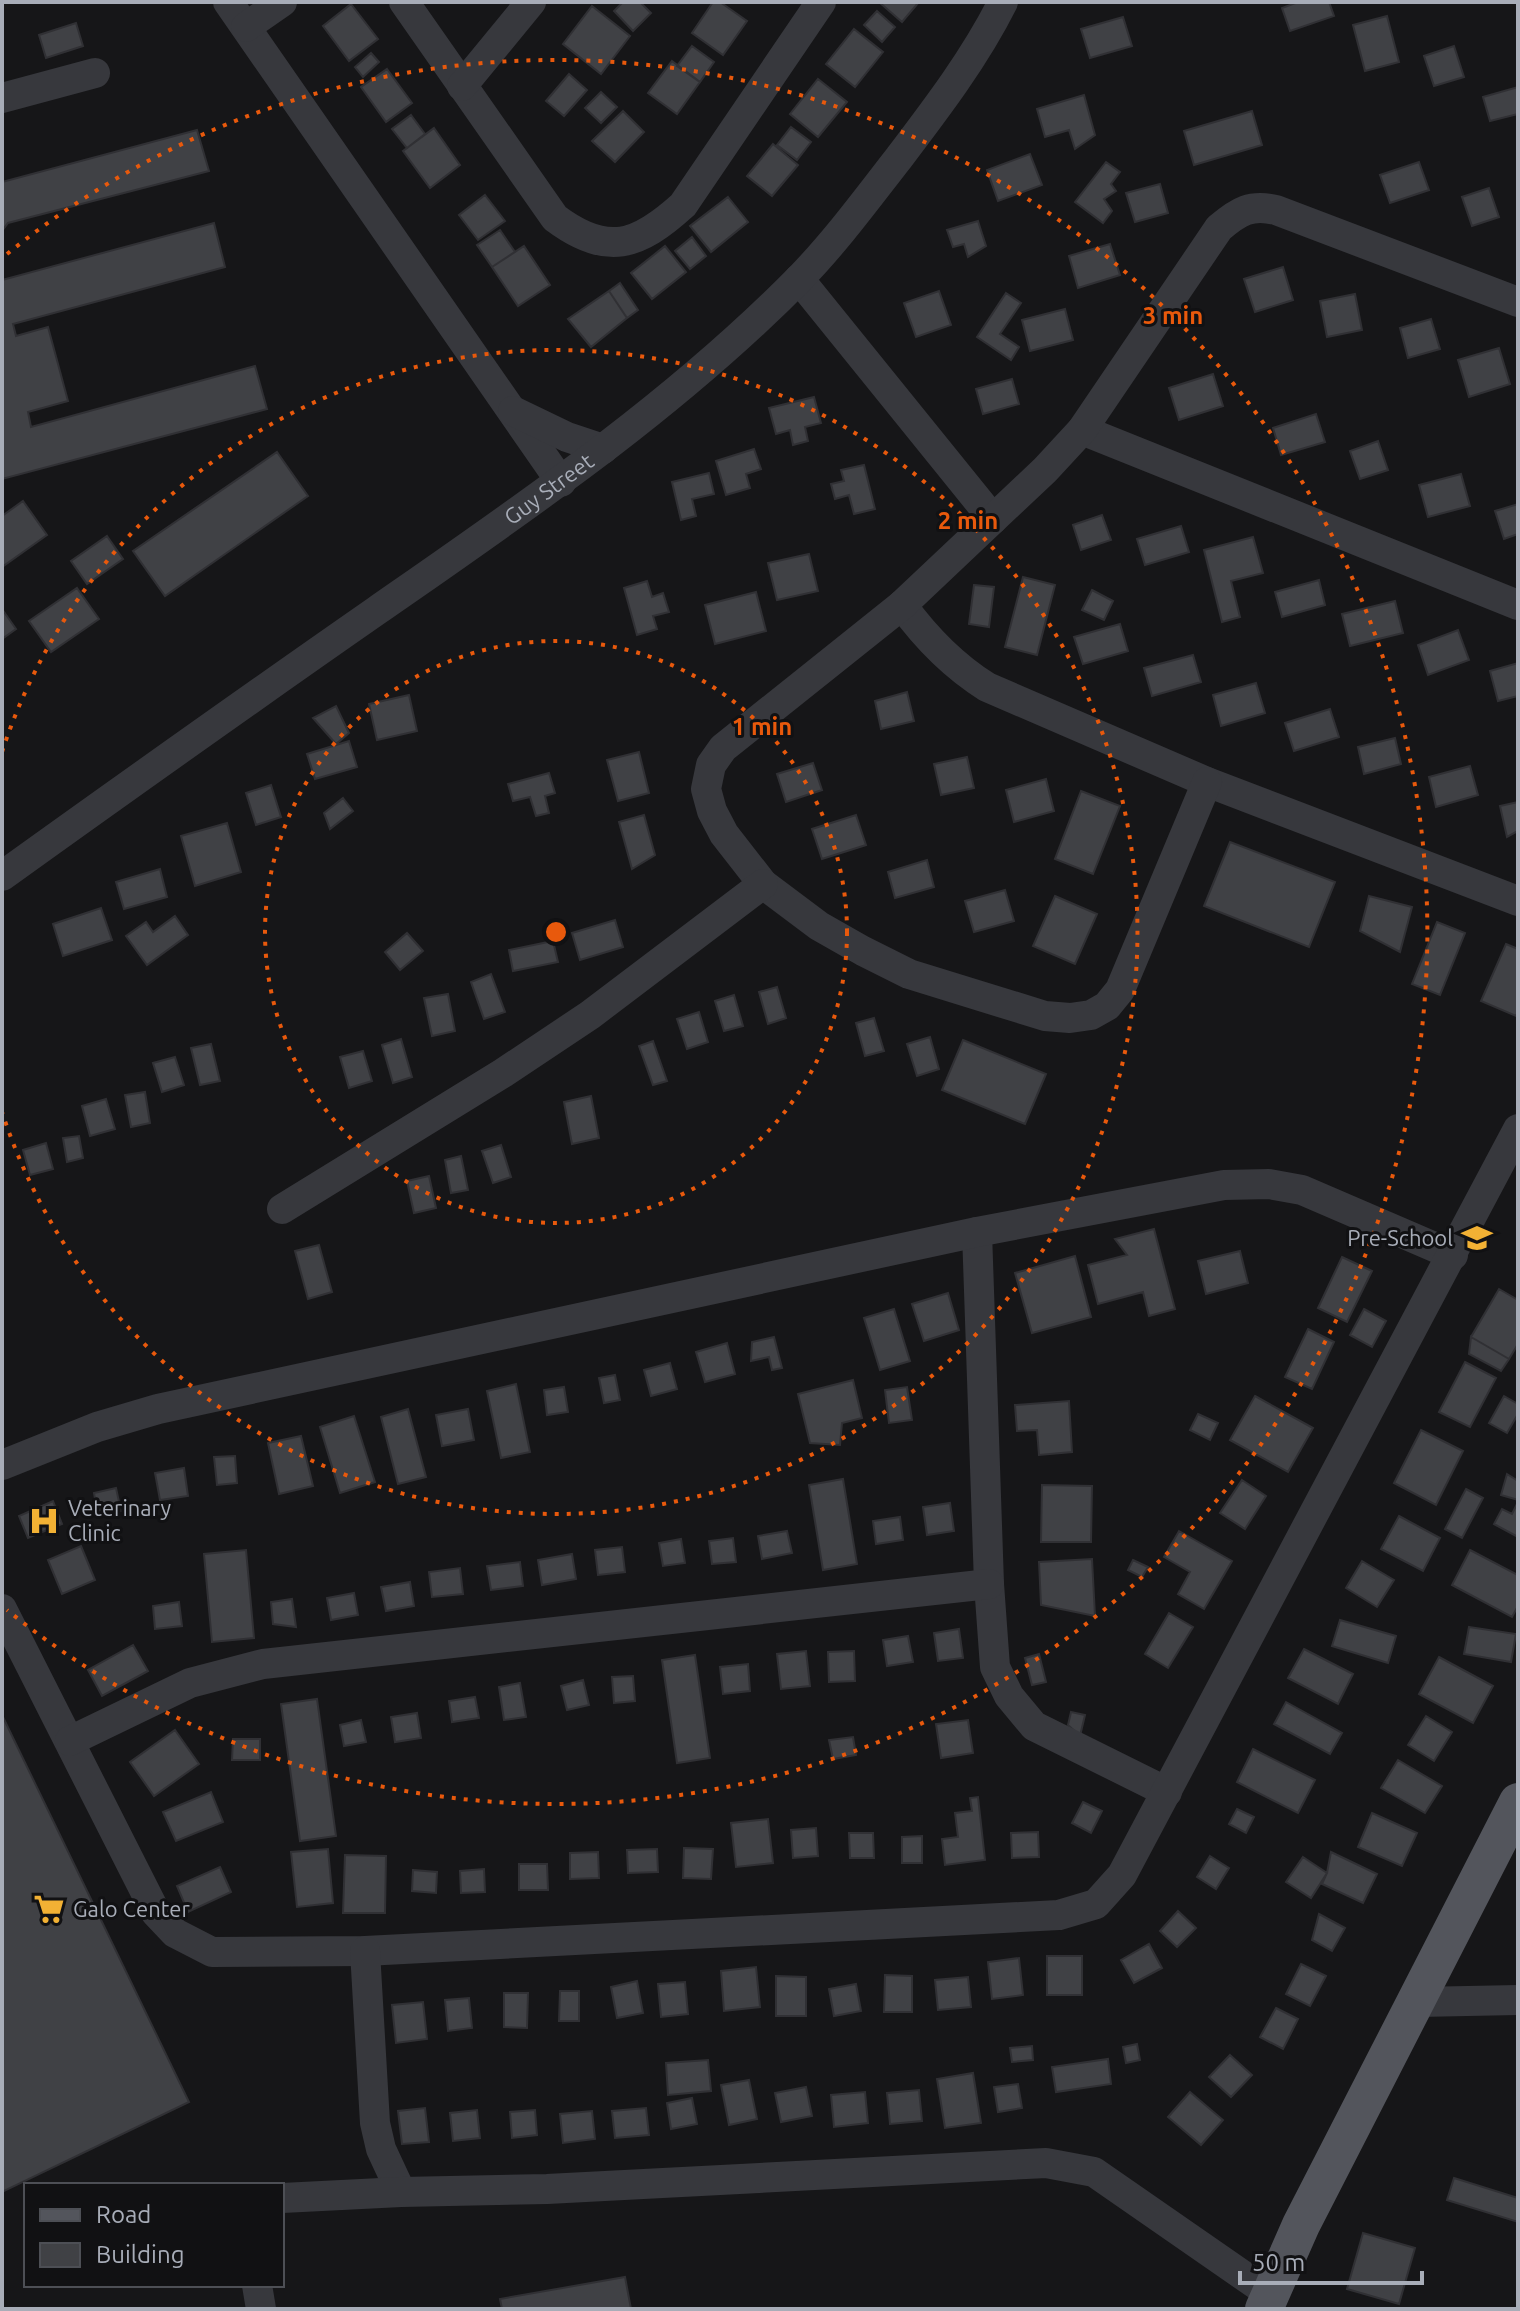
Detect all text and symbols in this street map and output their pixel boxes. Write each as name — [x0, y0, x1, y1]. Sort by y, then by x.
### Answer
text: 3 min — [1143, 302, 1203, 329]
street label: Guy Street — [499, 447, 598, 529]
text: 2 min — [938, 507, 998, 534]
text: 1 min — [732, 713, 792, 740]
centre of rings — [542, 918, 570, 946]
school or university icon: Pre-School — [1460, 1221, 1494, 1255]
place label: Pre-School — [1347, 1225, 1453, 1250]
place label: Veterinary Clinic — [68, 1495, 171, 1545]
hospital icon: Veterinary Clinic — [27, 1504, 61, 1538]
supermarket icon: Galo Center — [32, 1892, 66, 1926]
place label: Galo Center — [73, 1896, 190, 1921]
legend — [24, 2183, 284, 2287]
text: Road — [96, 2201, 151, 2228]
scale bar — [1240, 2235, 1422, 2285]
text: Building — [96, 2241, 184, 2268]
text: 50 m — [1252, 2249, 1305, 2276]

